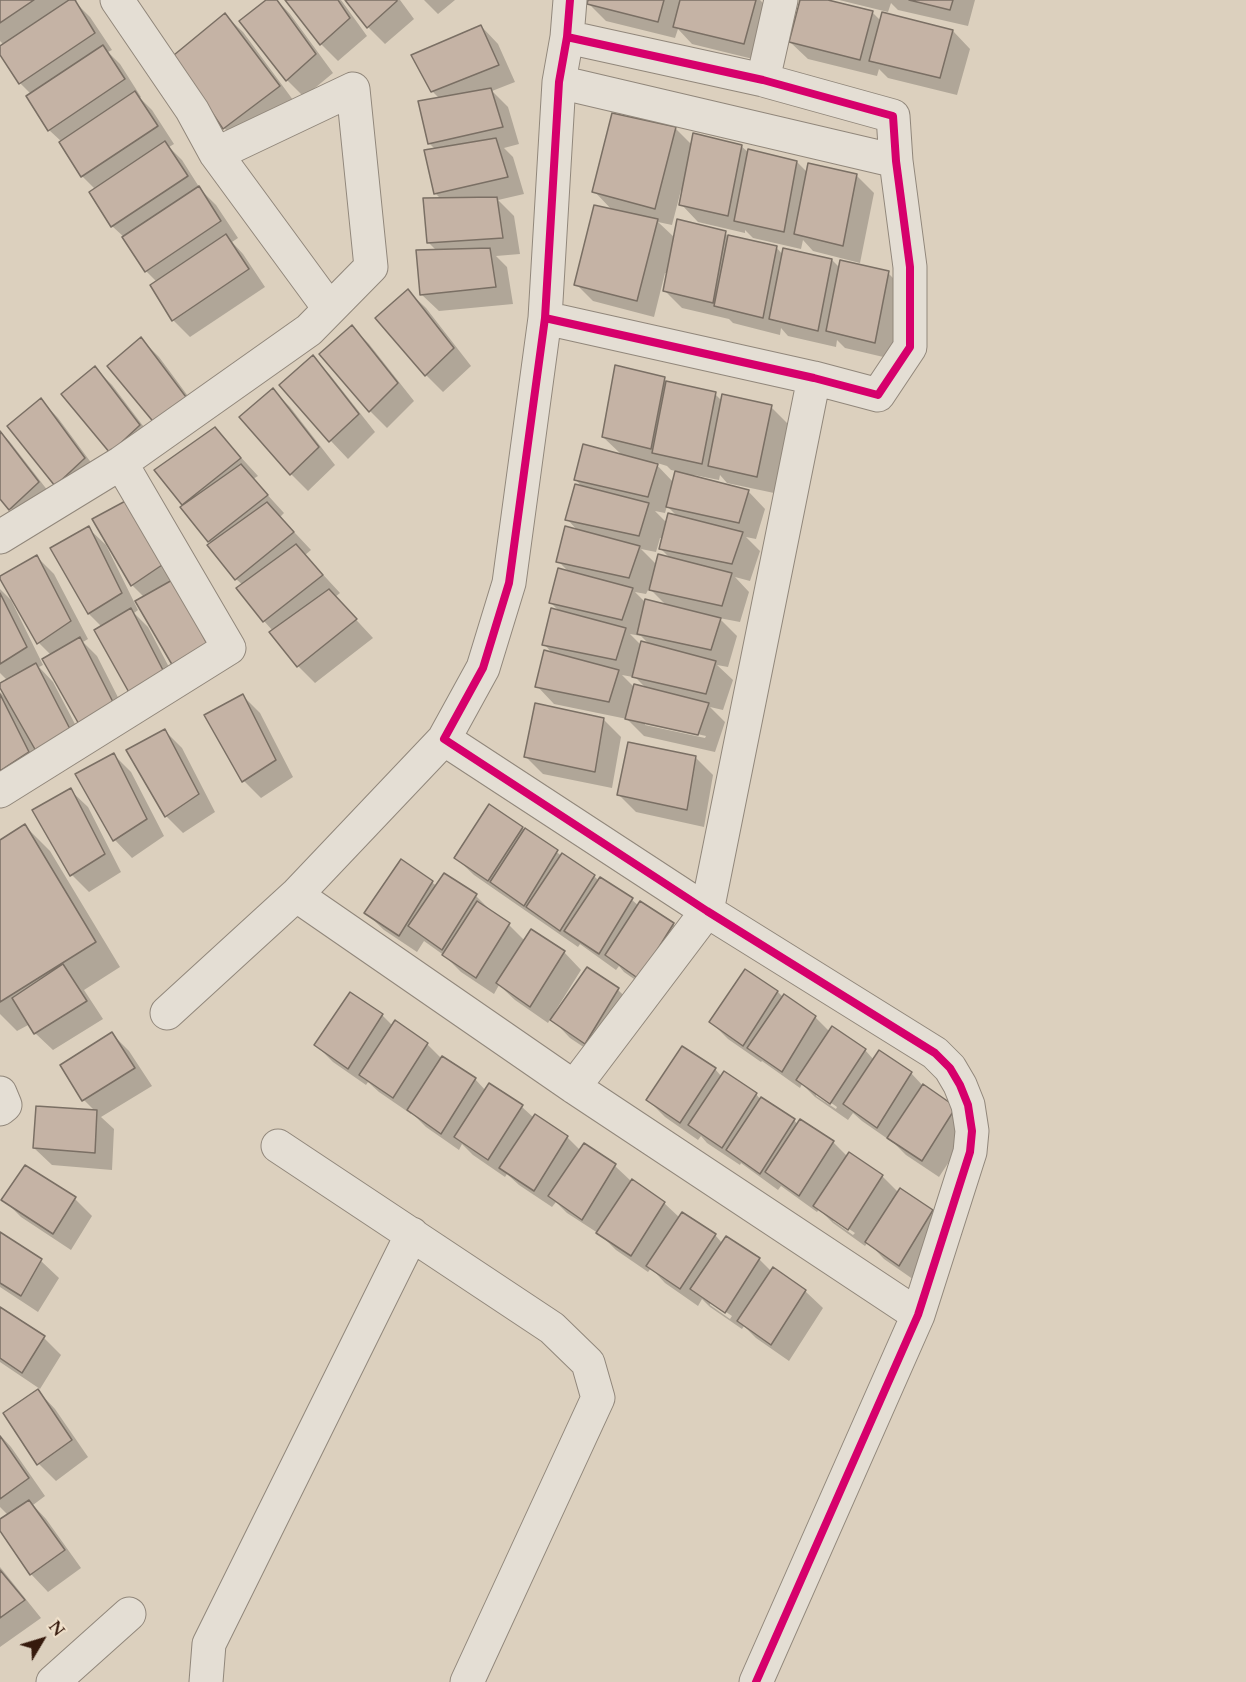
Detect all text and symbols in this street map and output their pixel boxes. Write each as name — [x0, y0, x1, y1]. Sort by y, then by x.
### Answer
north arrow — [12, 1610, 72, 1670]
text: N — [43, 1617, 69, 1641]

